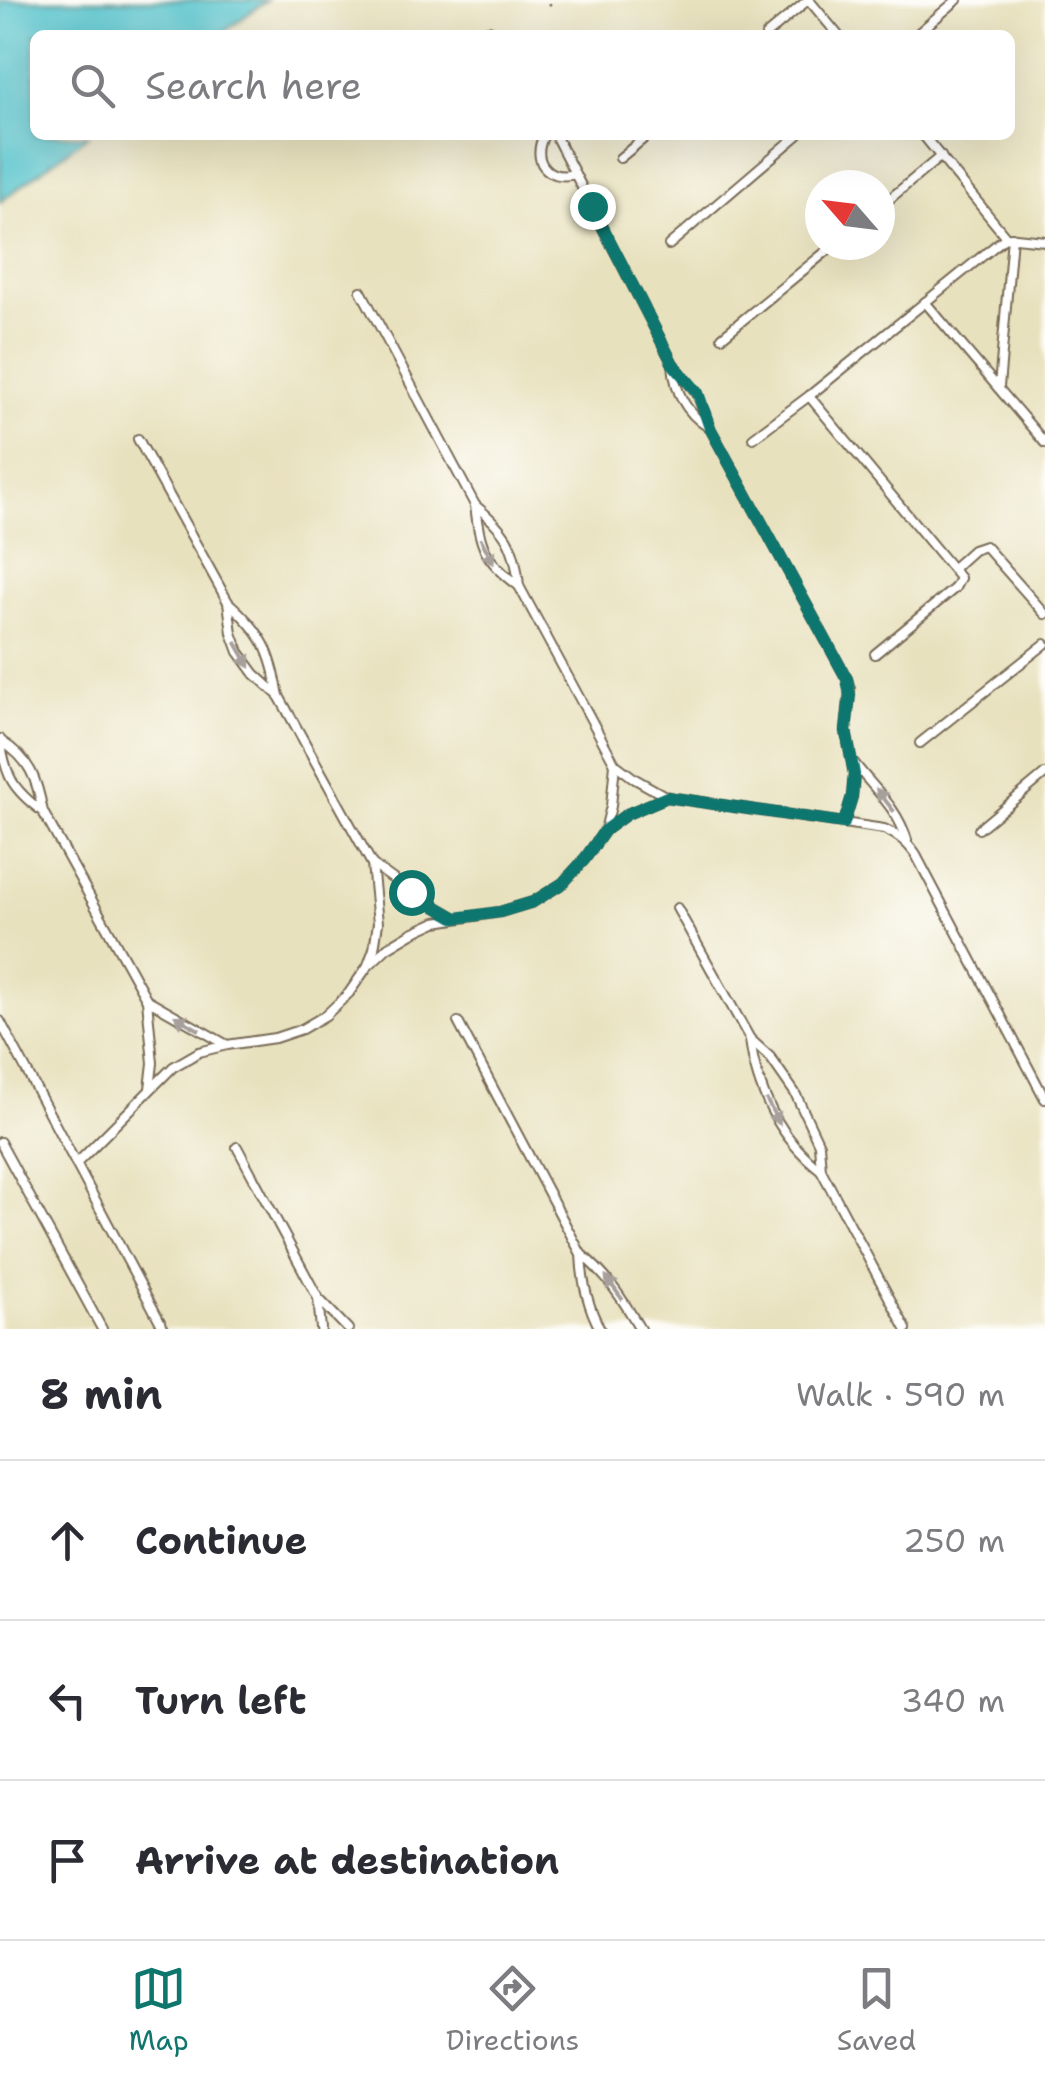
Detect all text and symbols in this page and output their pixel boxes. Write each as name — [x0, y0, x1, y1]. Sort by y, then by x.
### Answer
search box — [30, 30, 1015, 140]
icon: search — [65, 58, 120, 113]
text: Search here — [145, 60, 362, 111]
north arrow — [805, 170, 895, 260]
route end — [570, 184, 616, 230]
one-way arrow — [478, 536, 495, 565]
one-way arrow — [234, 641, 251, 669]
one-way arrow — [876, 787, 896, 813]
route start — [389, 870, 435, 916]
one-way arrow — [173, 1015, 201, 1033]
one-way arrow — [764, 1097, 781, 1126]
one-way arrow — [605, 1275, 625, 1301]
text: 8 min — [40, 1366, 162, 1422]
text: Walk · 590 m — [796, 1373, 1005, 1416]
icon: ahead — [40, 1513, 95, 1568]
text: Continue — [135, 1515, 307, 1566]
text: 250 m — [903, 1519, 1005, 1562]
icon: left — [40, 1673, 95, 1728]
text: Turn left — [135, 1675, 307, 1726]
text: 340 m — [901, 1679, 1005, 1722]
icon: arrive — [40, 1833, 95, 1888]
text: Arrive at destination — [135, 1835, 559, 1886]
tab: Map — [129, 1961, 189, 2059]
tab: Directions — [446, 1961, 579, 2059]
tab: Saved — [837, 1961, 916, 2059]

